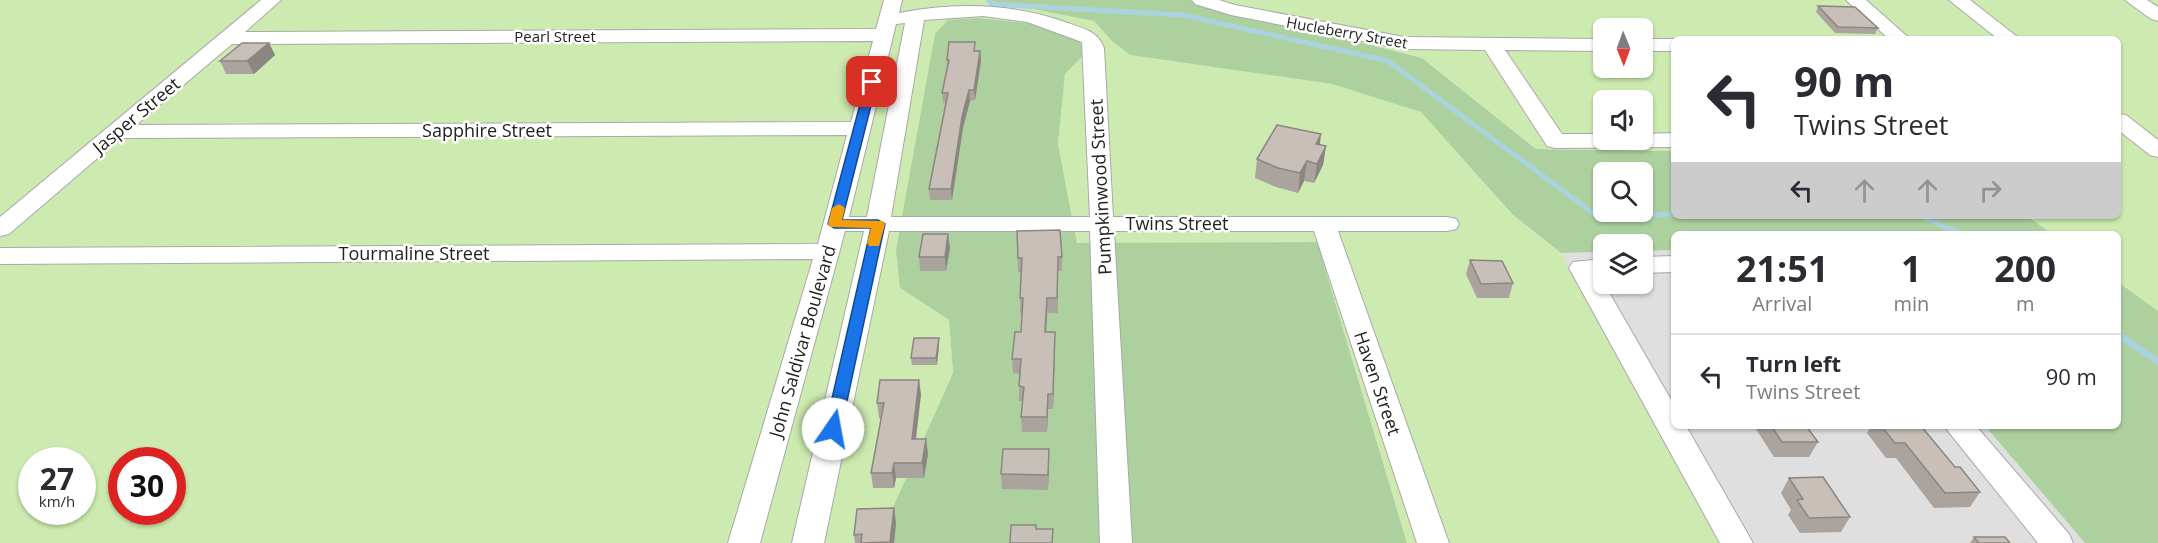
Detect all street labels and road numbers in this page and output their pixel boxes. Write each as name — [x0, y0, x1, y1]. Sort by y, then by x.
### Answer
street label: Hucleberry Street — [1285, 11, 1409, 53]
street label: Pearl Street — [514, 26, 596, 46]
street label: Jasper Street — [86, 71, 185, 160]
street label: Pumpkinwood Street — [1083, 98, 1117, 276]
street label: Sapphire Street — [422, 118, 552, 142]
street label: Twins Street — [1126, 211, 1228, 235]
street label: Tourmaline Street — [339, 241, 490, 265]
street label: John Saldivar Boulevard — [762, 242, 841, 442]
street label: Haven Street — [1349, 328, 1407, 438]

